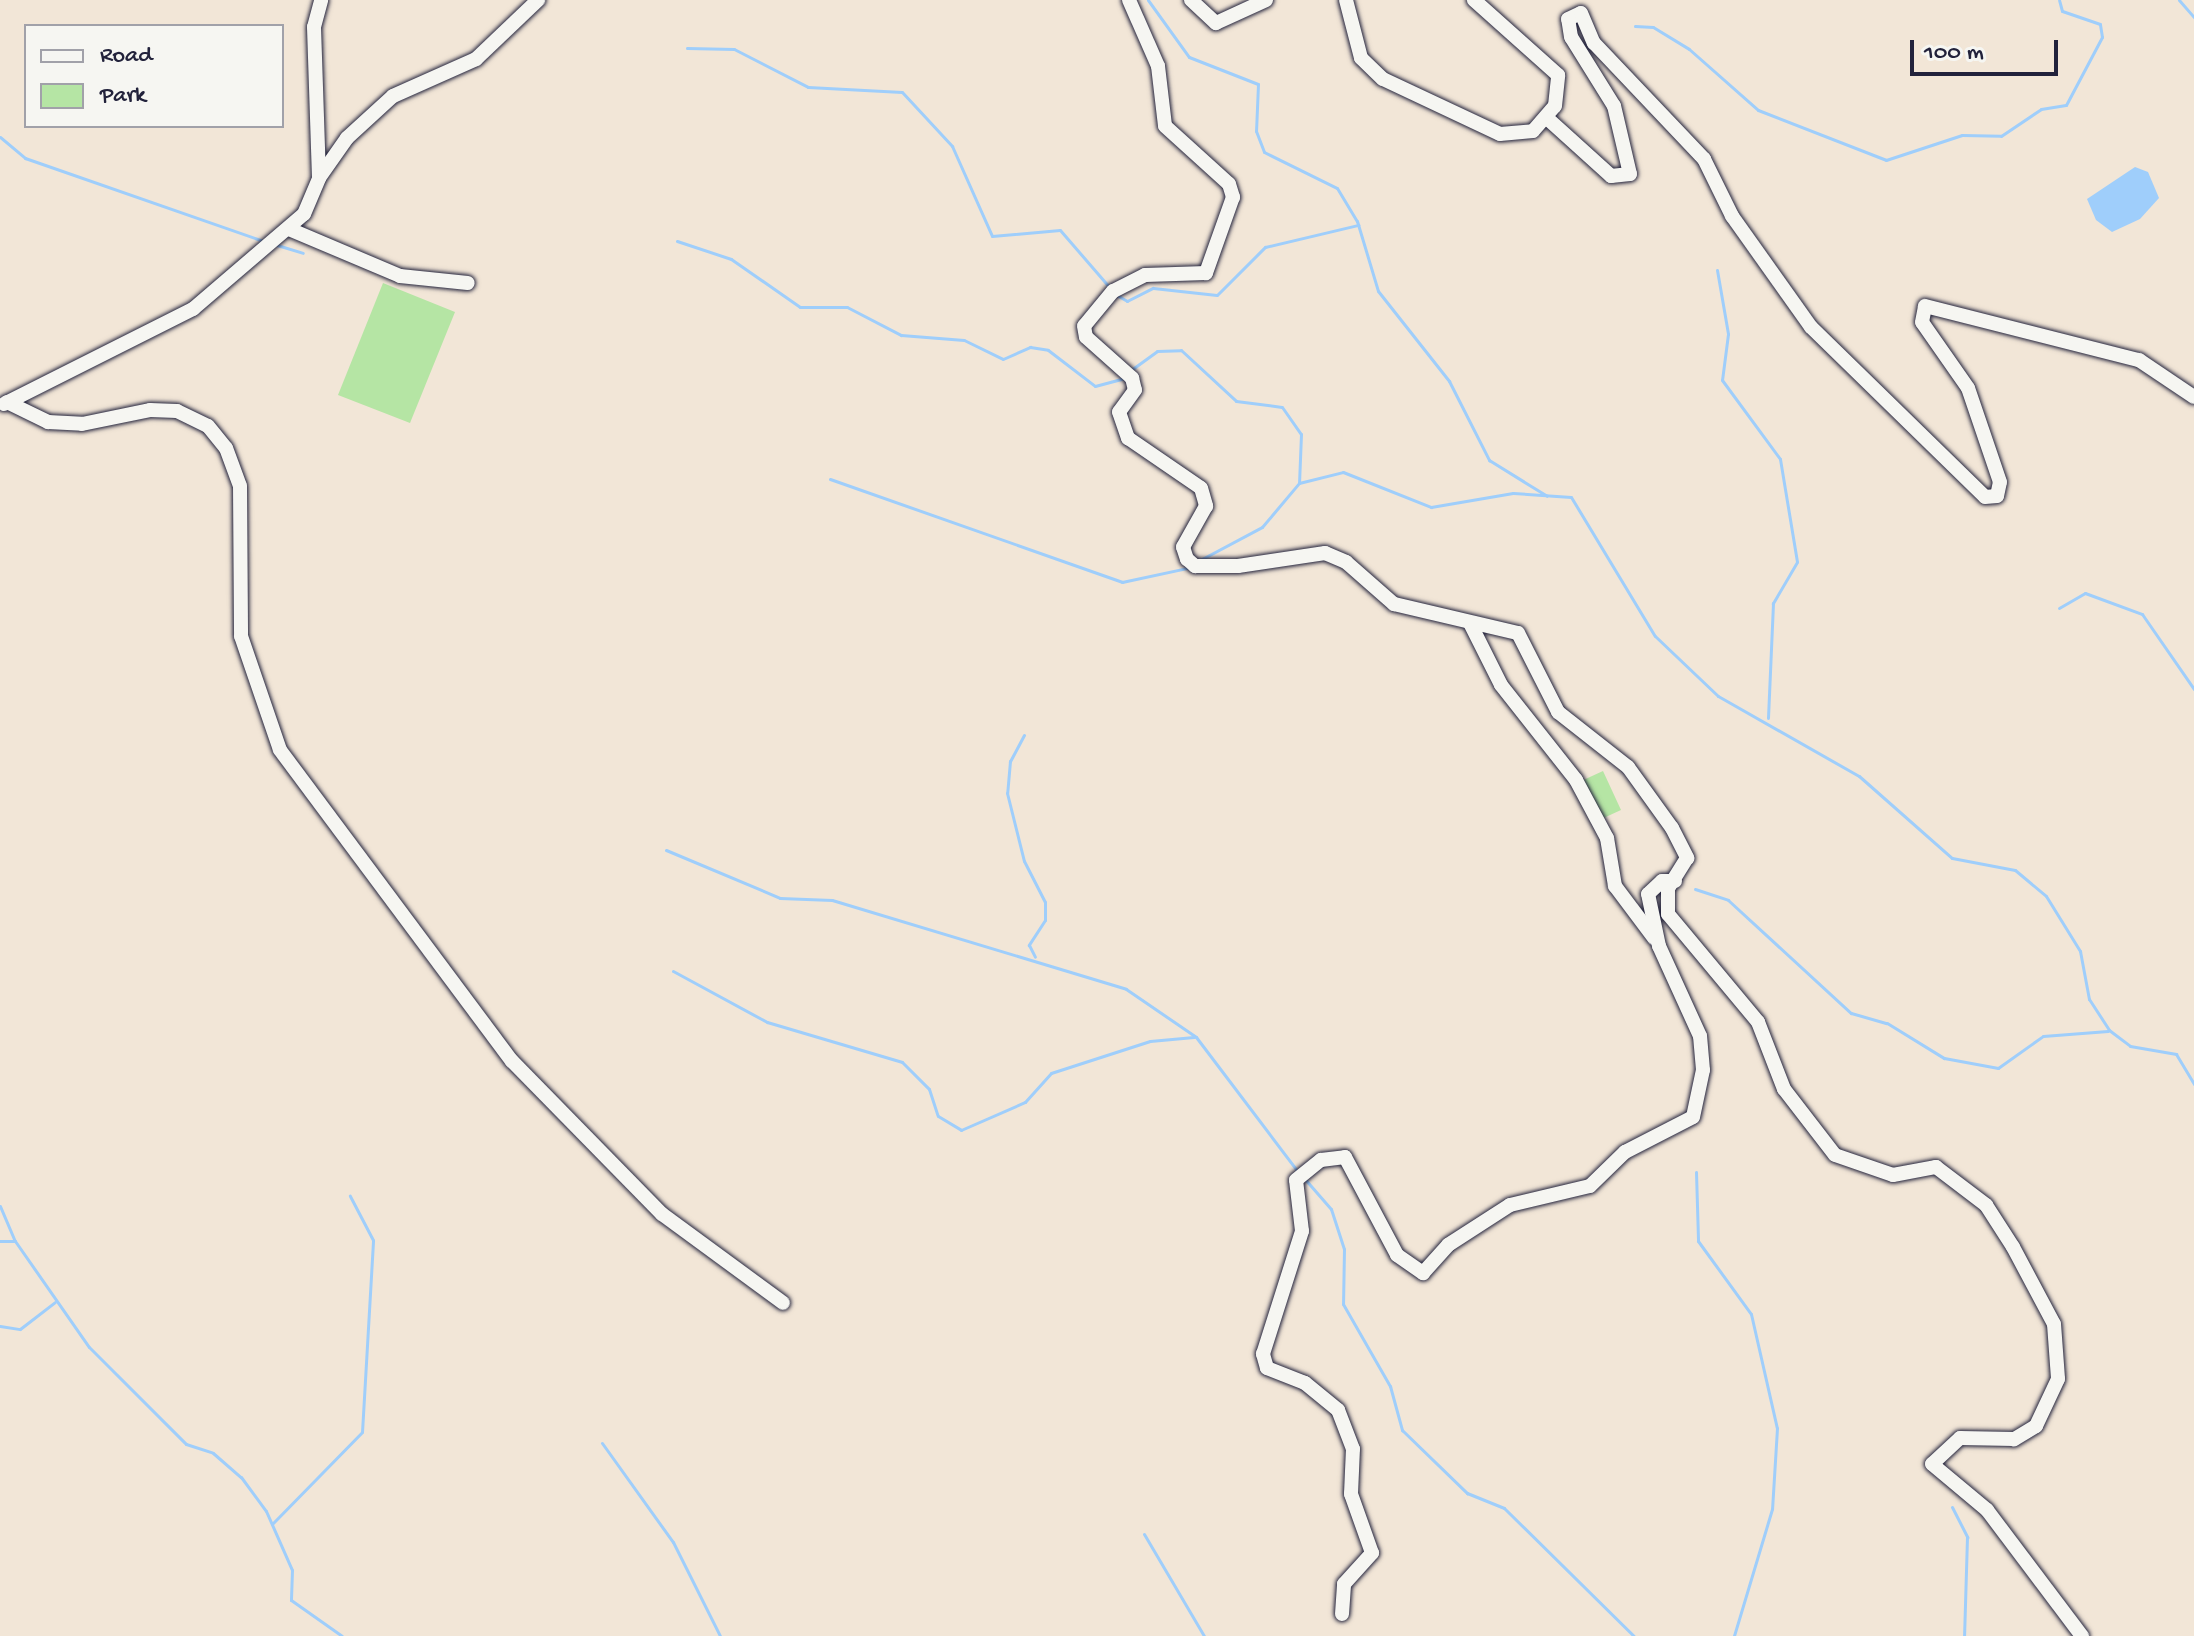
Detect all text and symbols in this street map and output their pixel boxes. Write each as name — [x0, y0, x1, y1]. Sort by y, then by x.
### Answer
legend — [24, 24, 284, 128]
scale bar — [1914, 24, 2062, 74]
text: 100 m — [1924, 39, 1984, 68]
text: Road — [100, 42, 152, 71]
text: Park — [100, 82, 146, 111]

